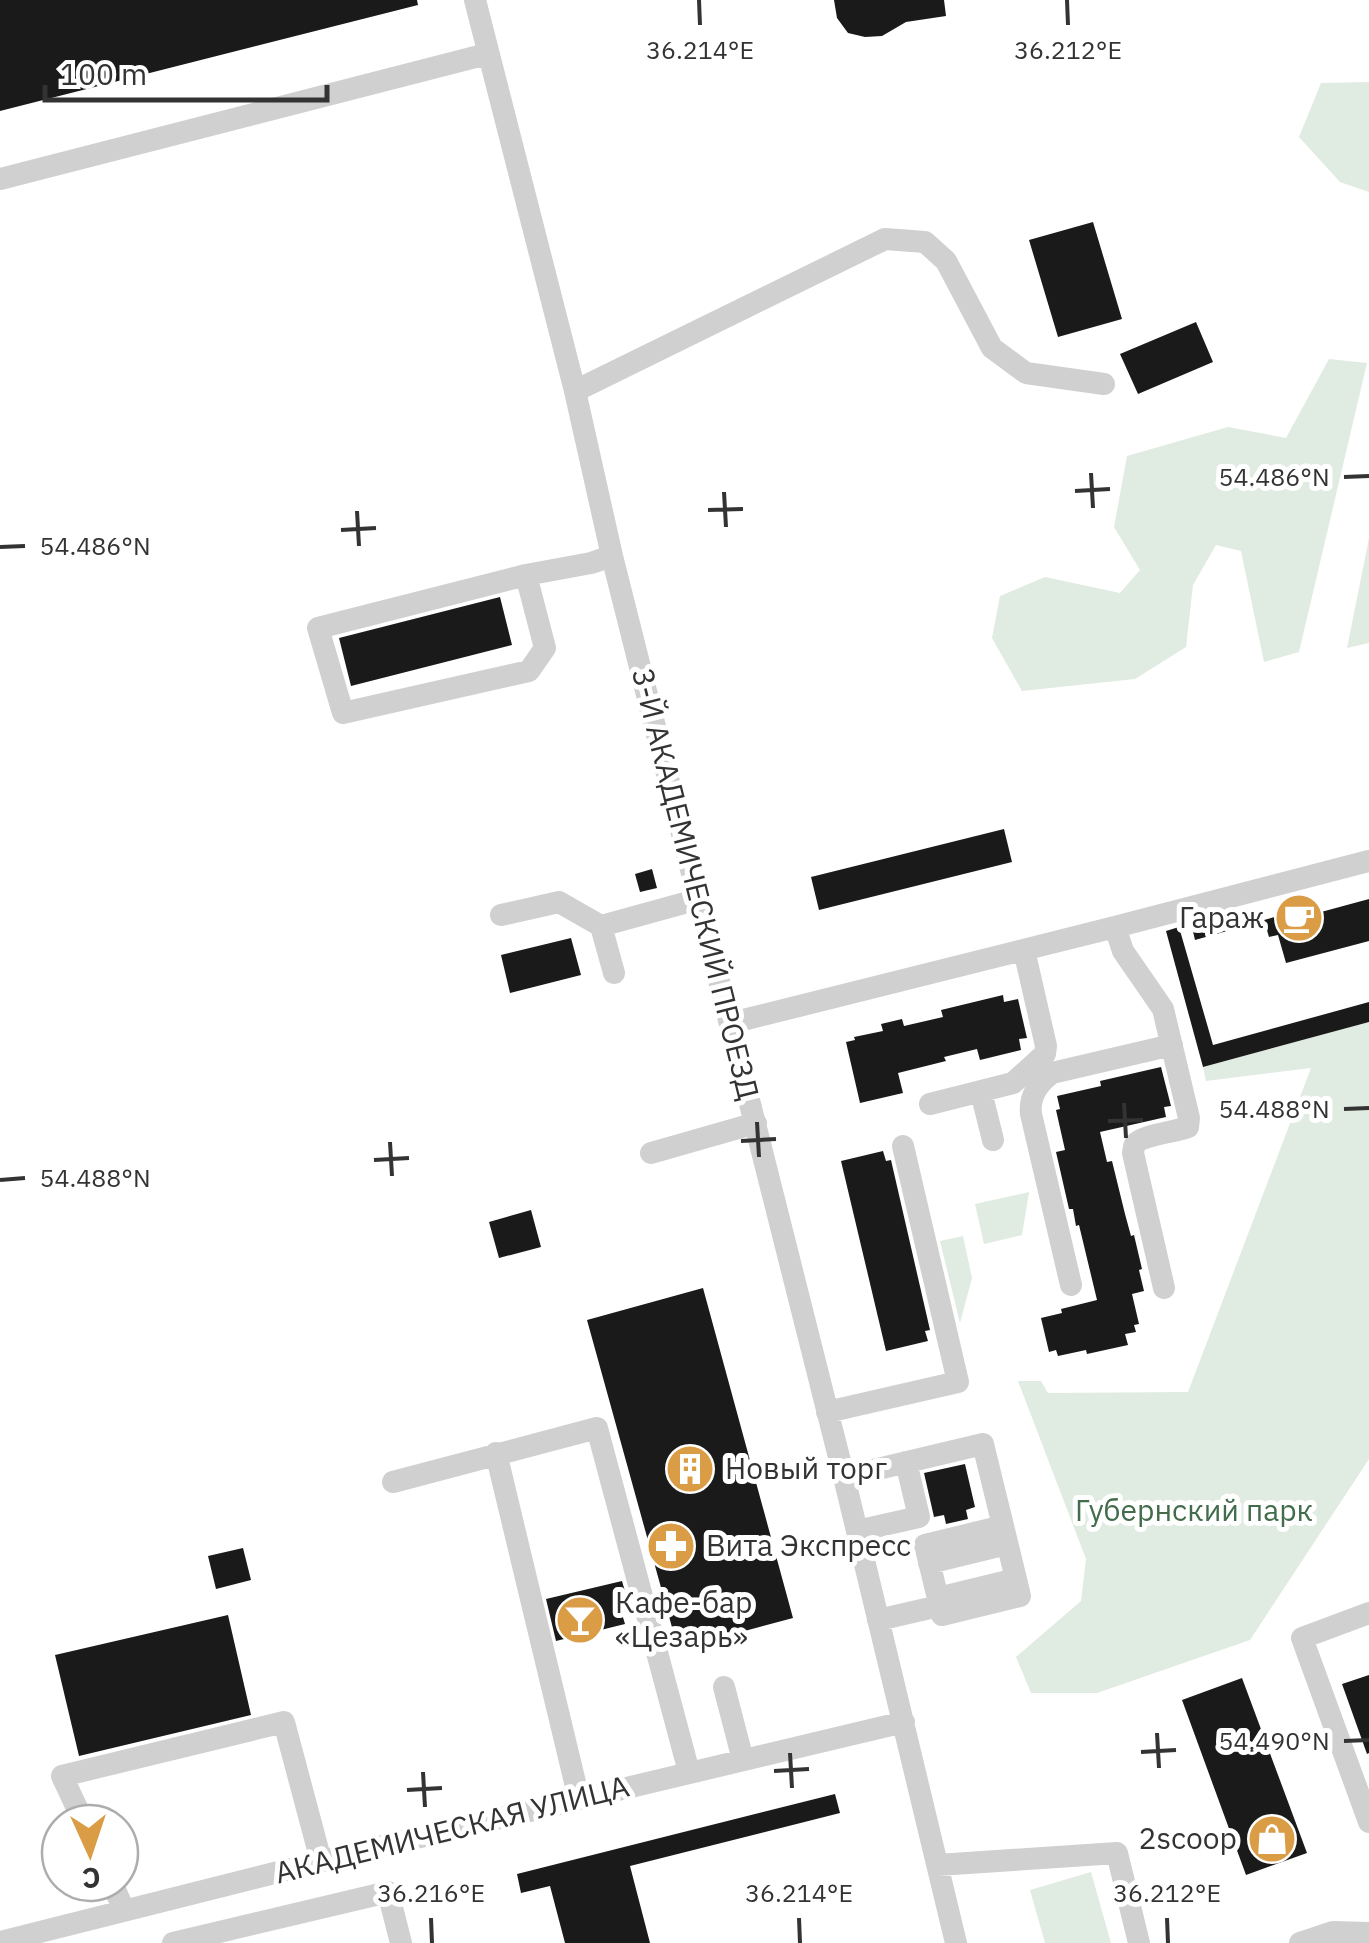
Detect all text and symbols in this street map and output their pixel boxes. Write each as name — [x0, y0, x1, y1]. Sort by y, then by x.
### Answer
text: 36.214°E — [646, 33, 754, 66]
text: 36.212°E — [1014, 33, 1122, 66]
scale bar — [45, 40, 328, 102]
text: 100 m — [60, 54, 147, 93]
text: 54.486°N — [1218, 460, 1330, 493]
text: 54.486°N — [39, 529, 151, 562]
street label: 3-Й АКАДЕМИЧЕСКИЙ ПРОЕЗД — [624, 664, 769, 1104]
cafe icon: Гараж — [1273, 892, 1325, 944]
place label: Гараж — [1179, 897, 1264, 936]
text: 54.488°N — [1218, 1092, 1330, 1125]
text: 54.488°N — [39, 1161, 151, 1194]
building icon: Новый торг — [664, 1443, 716, 1495]
place label: Новый торг — [725, 1448, 887, 1487]
park label: Губернский парк — [1075, 1490, 1313, 1529]
pharmacy icon: Вита Экспресс — [645, 1520, 697, 1572]
place label: Вита Экспресс — [706, 1525, 911, 1564]
place label: Кафе-бар «Цезарь» — [615, 1582, 753, 1655]
bar icon: Кафе-бар «Цезарь» — [554, 1594, 606, 1646]
text: 54.490°N — [1218, 1724, 1330, 1757]
street label: АКАДЕМИЧЕСКАЯ УЛИЦА — [270, 1766, 633, 1891]
north arrow — [40, 1803, 140, 1903]
shop icon: 2scoop — [1246, 1813, 1298, 1865]
place label: 2scoop — [1138, 1818, 1237, 1857]
text: С — [81, 1860, 101, 1897]
text: 36.216°E — [377, 1876, 485, 1909]
text: 36.214°E — [745, 1876, 853, 1909]
text: 36.212°E — [1113, 1876, 1221, 1909]

